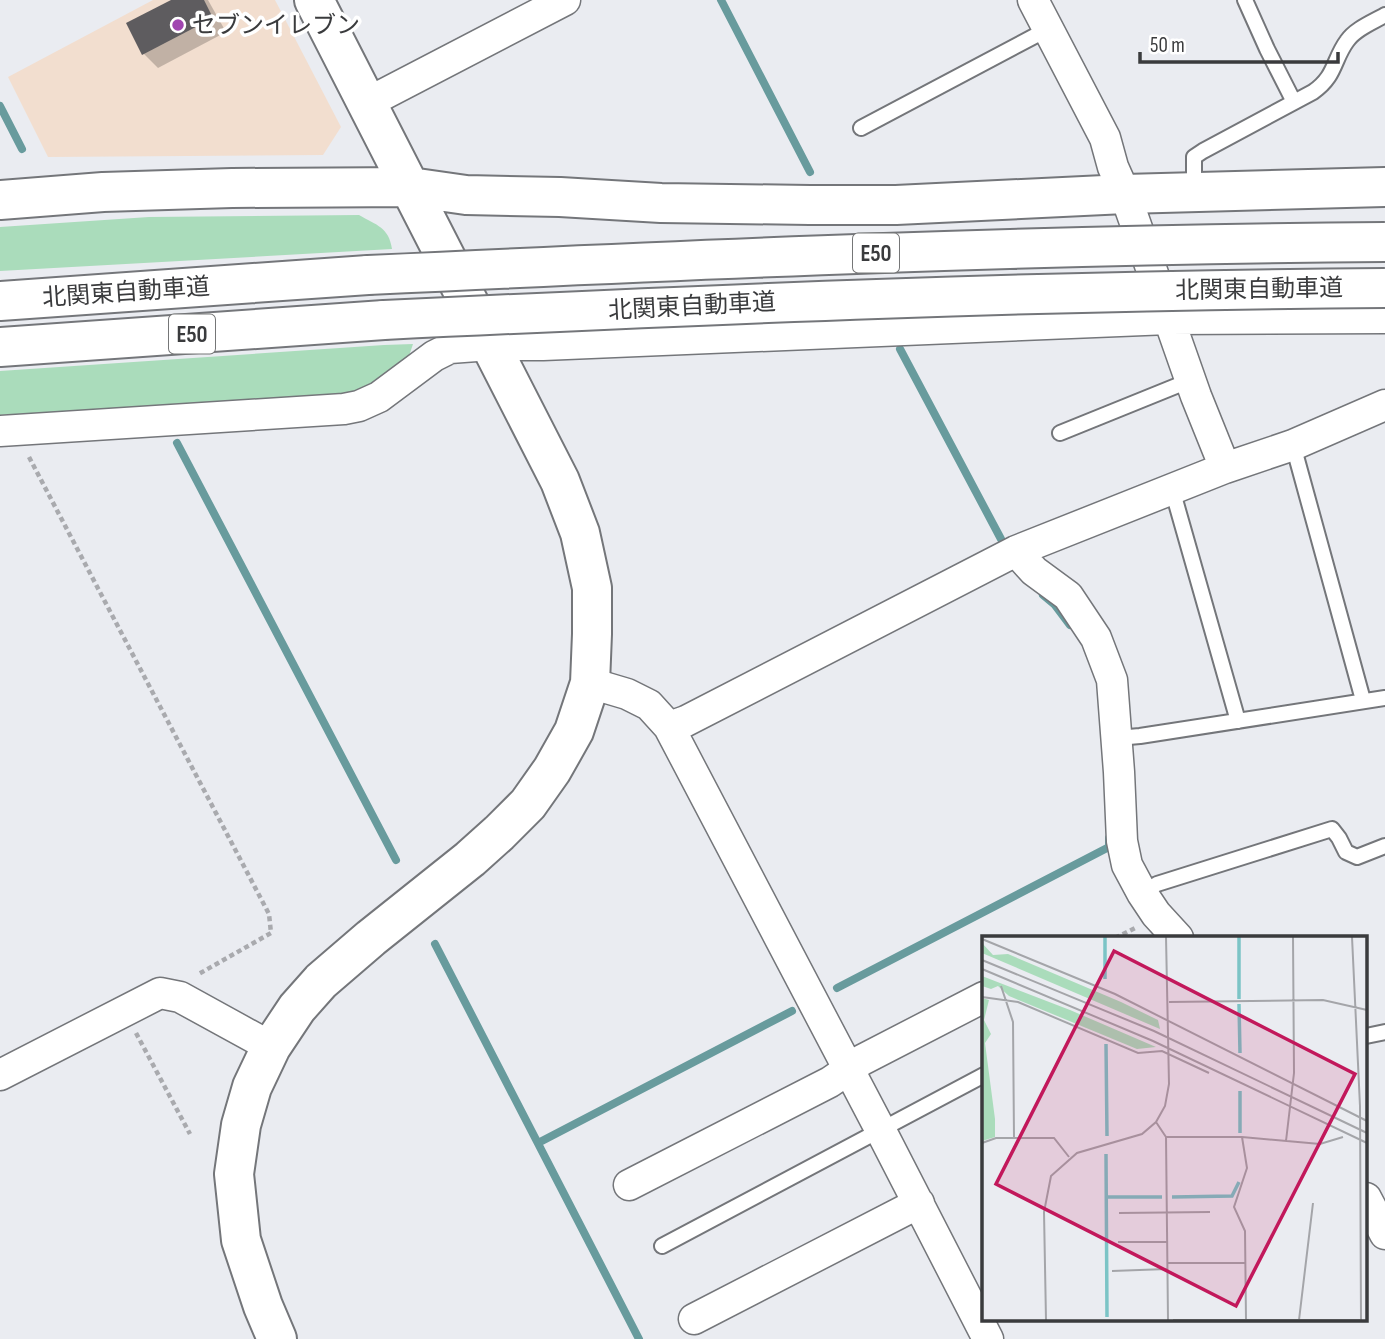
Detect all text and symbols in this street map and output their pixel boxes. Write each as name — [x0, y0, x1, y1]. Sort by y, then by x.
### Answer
place label: セブンイレブン — [192, 11, 360, 40]
marker: セブンイレブン — [170, 17, 186, 33]
scale bar — [1140, 21, 1338, 65]
text: 50 m — [1150, 33, 1185, 58]
road number: E50 — [853, 234, 899, 272]
street label: 北関東自動車道 — [41, 272, 211, 313]
street label: 北関東自動車道 — [1175, 274, 1343, 305]
street label: 北関東自動車道 — [607, 288, 777, 325]
road number: E50 — [169, 314, 215, 354]
inset map — [982, 936, 1368, 1322]

